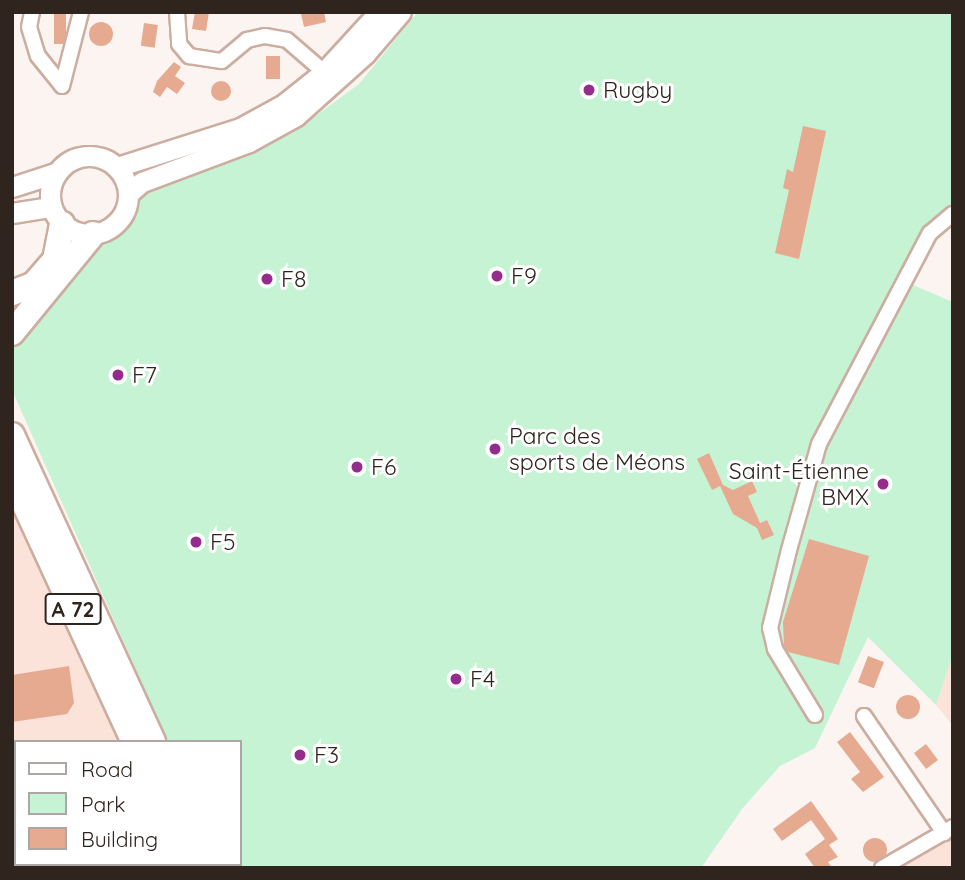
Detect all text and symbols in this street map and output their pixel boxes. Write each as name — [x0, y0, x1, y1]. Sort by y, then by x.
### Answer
place label: Rugby — [603, 76, 672, 104]
marker: Rugby — [581, 82, 597, 98]
place label: F9 — [511, 262, 537, 290]
place label: F8 — [281, 265, 306, 293]
marker: F9 — [489, 268, 505, 284]
marker: F8 — [259, 271, 275, 287]
place label: F7 — [132, 361, 157, 389]
marker: F7 — [110, 367, 126, 383]
place label: Parc des sports de Méons — [509, 422, 685, 476]
marker: Parc des sports de Méons — [487, 441, 503, 457]
place label: F6 — [371, 453, 396, 481]
place label: Saint-Étienne BMX — [729, 457, 869, 511]
marker: F6 — [349, 459, 365, 475]
marker: Saint-Étienne BMX — [875, 476, 891, 492]
place label: F5 — [210, 528, 236, 556]
marker: F5 — [188, 534, 204, 550]
road number: A 72 — [43, 592, 103, 626]
place label: F4 — [470, 665, 495, 693]
marker: F4 — [448, 671, 464, 687]
legend — [14, 740, 242, 866]
place label: F3 — [314, 741, 339, 769]
marker: F3 — [292, 747, 308, 763]
text: Road — [81, 756, 133, 782]
text: Park — [81, 791, 125, 817]
text: Building — [81, 826, 158, 852]

